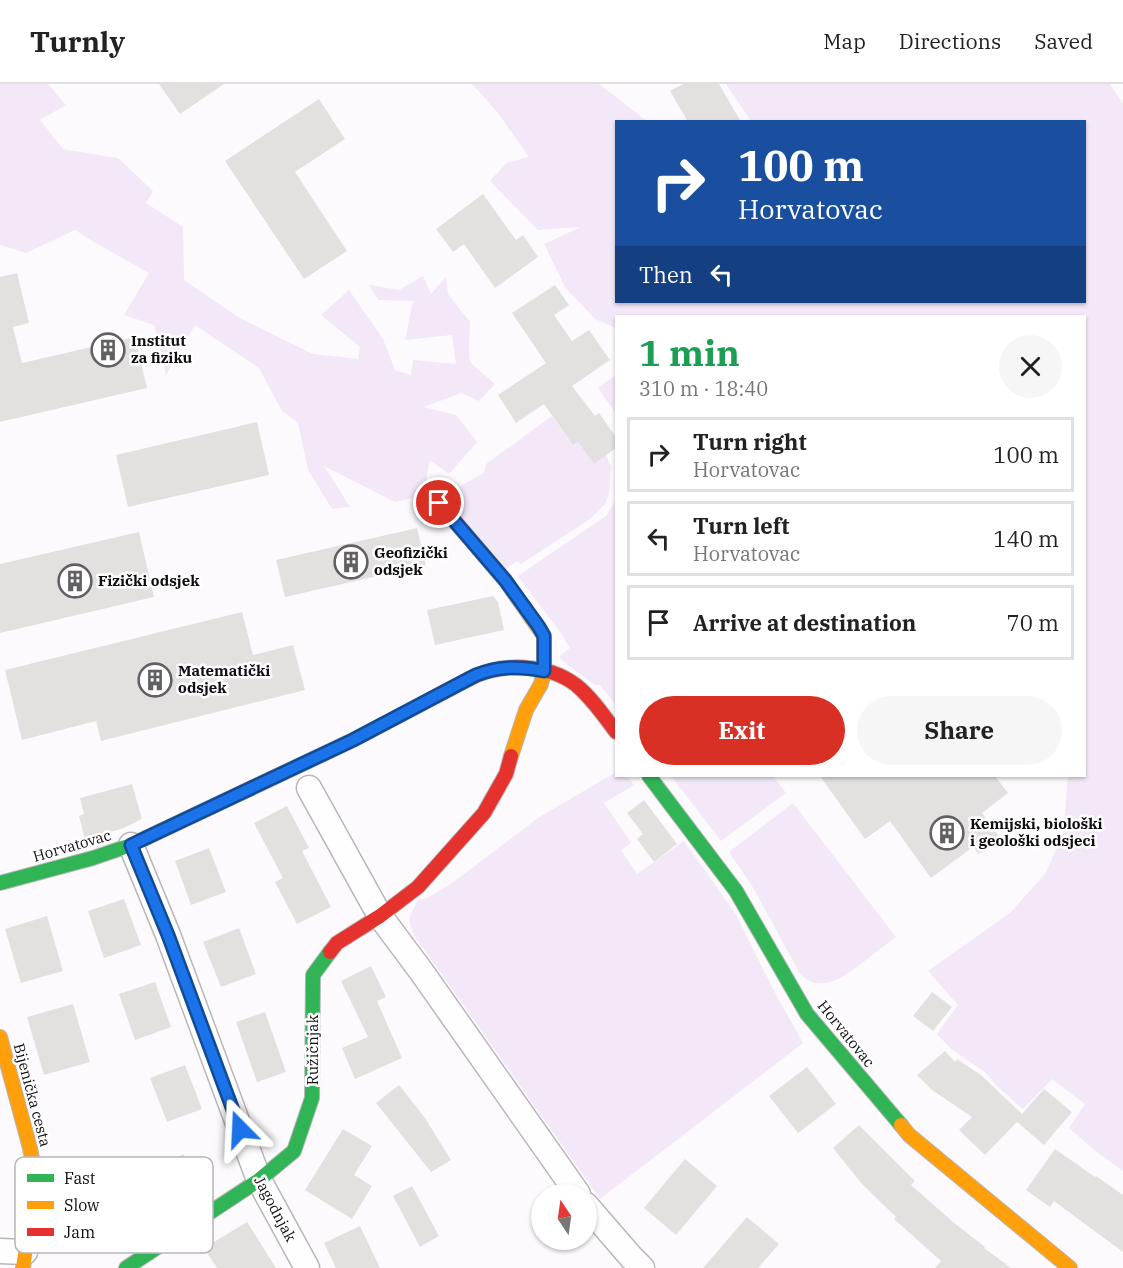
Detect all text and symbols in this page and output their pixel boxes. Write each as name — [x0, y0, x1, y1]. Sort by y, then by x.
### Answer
text: Turnly — [30, 23, 125, 60]
text: Map — [823, 27, 866, 55]
text: Directions — [899, 27, 1001, 55]
text: Saved — [1034, 27, 1093, 55]
text: 100 m — [738, 138, 864, 193]
icon: right — [639, 144, 717, 222]
text: Horvatovac — [738, 191, 883, 226]
icon: left — [705, 258, 738, 291]
text: Then — [639, 260, 693, 289]
text: 1 min — [639, 329, 740, 376]
place label: Institut za fiziku — [131, 331, 193, 367]
building icon: Institut za fiziku — [90, 332, 126, 368]
button: close — [999, 335, 1062, 398]
text: 310 m · 18:40 — [639, 375, 768, 402]
text: Turn right — [693, 427, 807, 456]
icon: right — [642, 438, 675, 471]
text: 100 m — [993, 440, 1059, 469]
text: Horvatovac — [693, 456, 800, 483]
pin — [413, 477, 464, 528]
icon: arrive — [422, 486, 455, 519]
text: Turn left — [693, 511, 789, 540]
icon: left — [642, 522, 675, 555]
text: 140 m — [993, 524, 1059, 553]
text: Horvatovac — [693, 540, 800, 567]
place label: Geofizički odsjek — [374, 543, 448, 579]
building icon: Geofizički odsjek — [333, 544, 369, 580]
building icon: Fizički odsjek — [57, 563, 93, 599]
place label: Fizički odsjek — [98, 571, 200, 590]
icon: arrive — [642, 606, 675, 639]
text: Arrive at destination — [693, 608, 916, 637]
text: 70 m — [1007, 608, 1059, 637]
place label: Matematički odsjek — [178, 661, 270, 697]
building icon: Matematički odsjek — [137, 662, 173, 698]
button: Exit — [639, 696, 845, 765]
button: Share — [857, 696, 1062, 765]
place label: Kemijski, biološki i geološki odsjeci — [970, 814, 1102, 850]
building icon: Kemijski, biološki i geološki odsjeci — [929, 815, 965, 851]
street label: Horvatovac — [31, 825, 113, 866]
street label: Horvatovac — [814, 996, 879, 1071]
street label: Ružičnjak — [303, 1015, 322, 1085]
street label: Bijenička cesta — [10, 1041, 55, 1149]
position arrow — [208, 1097, 272, 1161]
legend — [15, 1157, 213, 1253]
text: Fast — [64, 1168, 96, 1188]
street label: Jagodnjak — [250, 1173, 301, 1245]
north arrow — [531, 1184, 597, 1250]
map controls — [531, 1184, 597, 1250]
text: Slow — [64, 1195, 100, 1215]
text: Jam — [64, 1222, 95, 1242]

